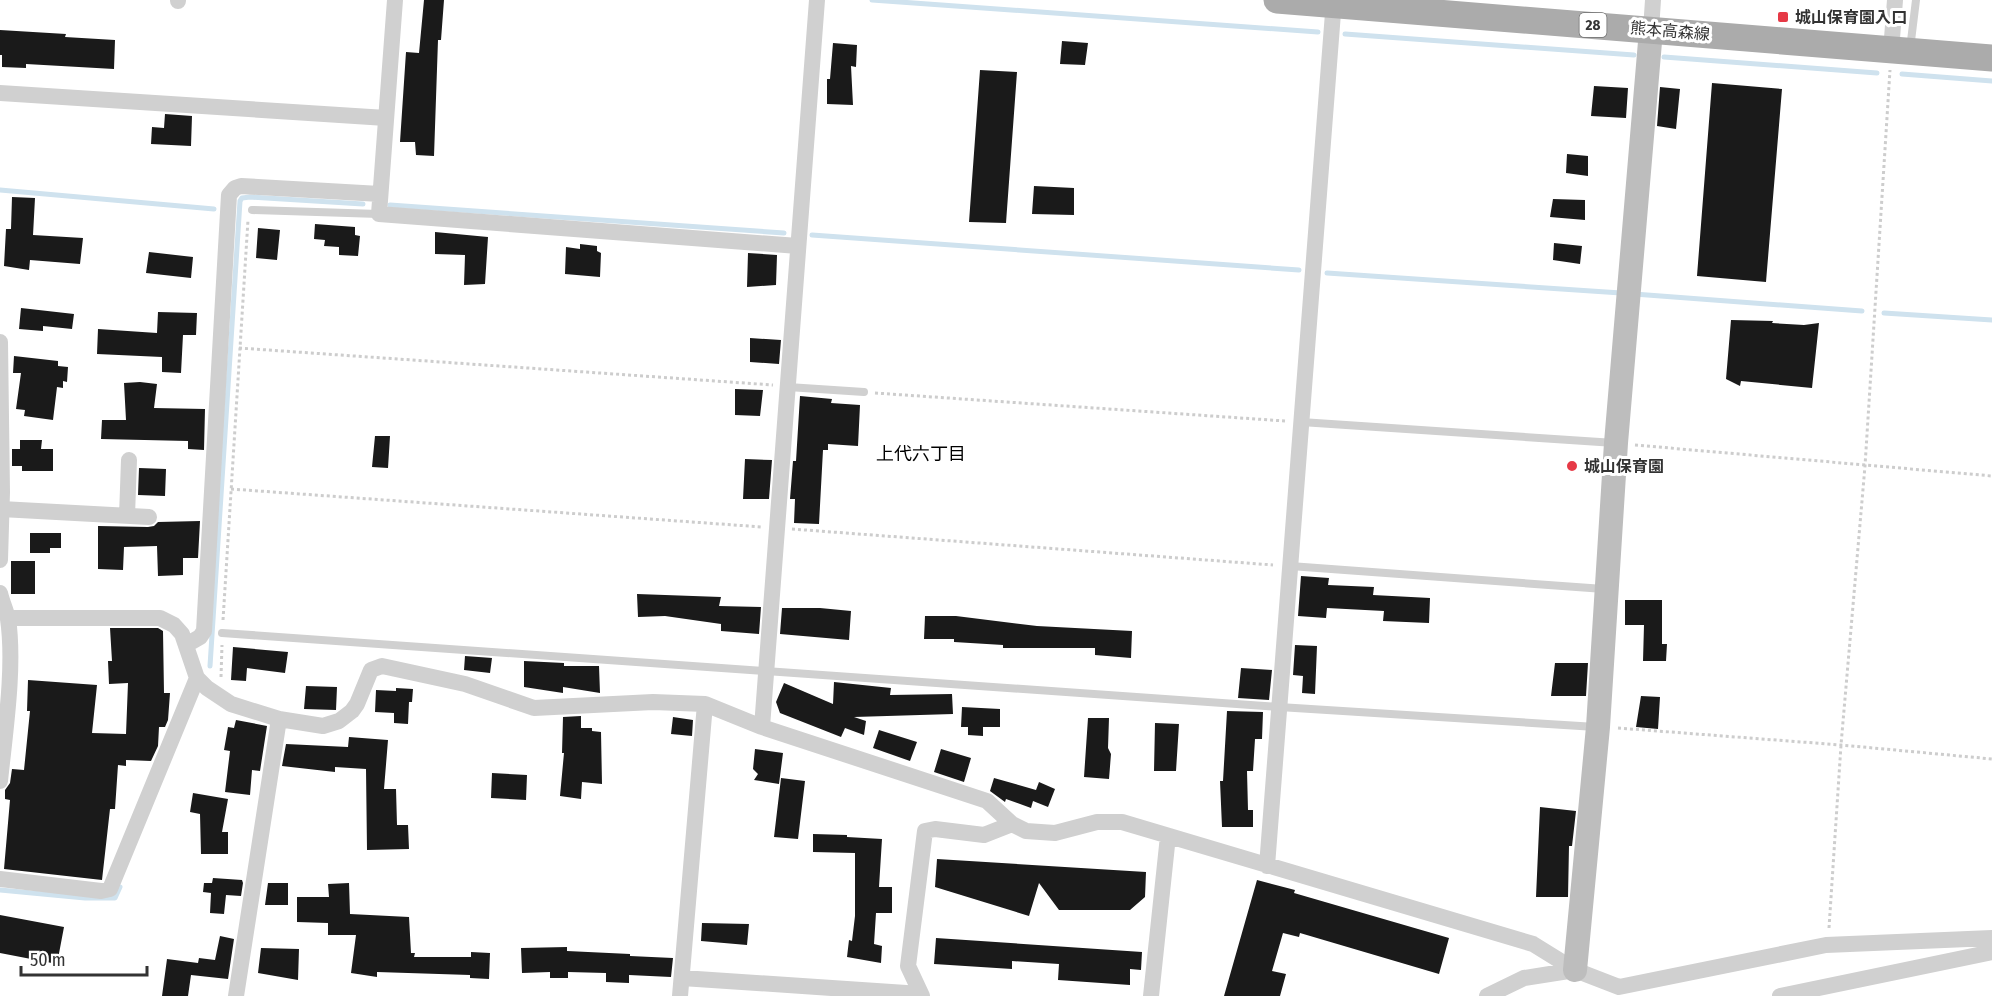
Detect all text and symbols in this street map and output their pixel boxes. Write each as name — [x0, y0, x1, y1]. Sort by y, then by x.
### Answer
place label: 城山保育園入口 — [1795, 8, 1907, 27]
marker: 城山保育園入口 — [1776, 10, 1790, 24]
road number: 28 — [1580, 13, 1606, 37]
street label: 熊本高森線 — [1629, 18, 1711, 44]
district label: 上代六丁目 — [876, 443, 966, 465]
place label: 城山保育園 — [1584, 457, 1664, 476]
marker: 城山保育園 — [1565, 459, 1579, 473]
scale bar — [21, 939, 147, 977]
text: 50 m — [30, 949, 66, 971]

